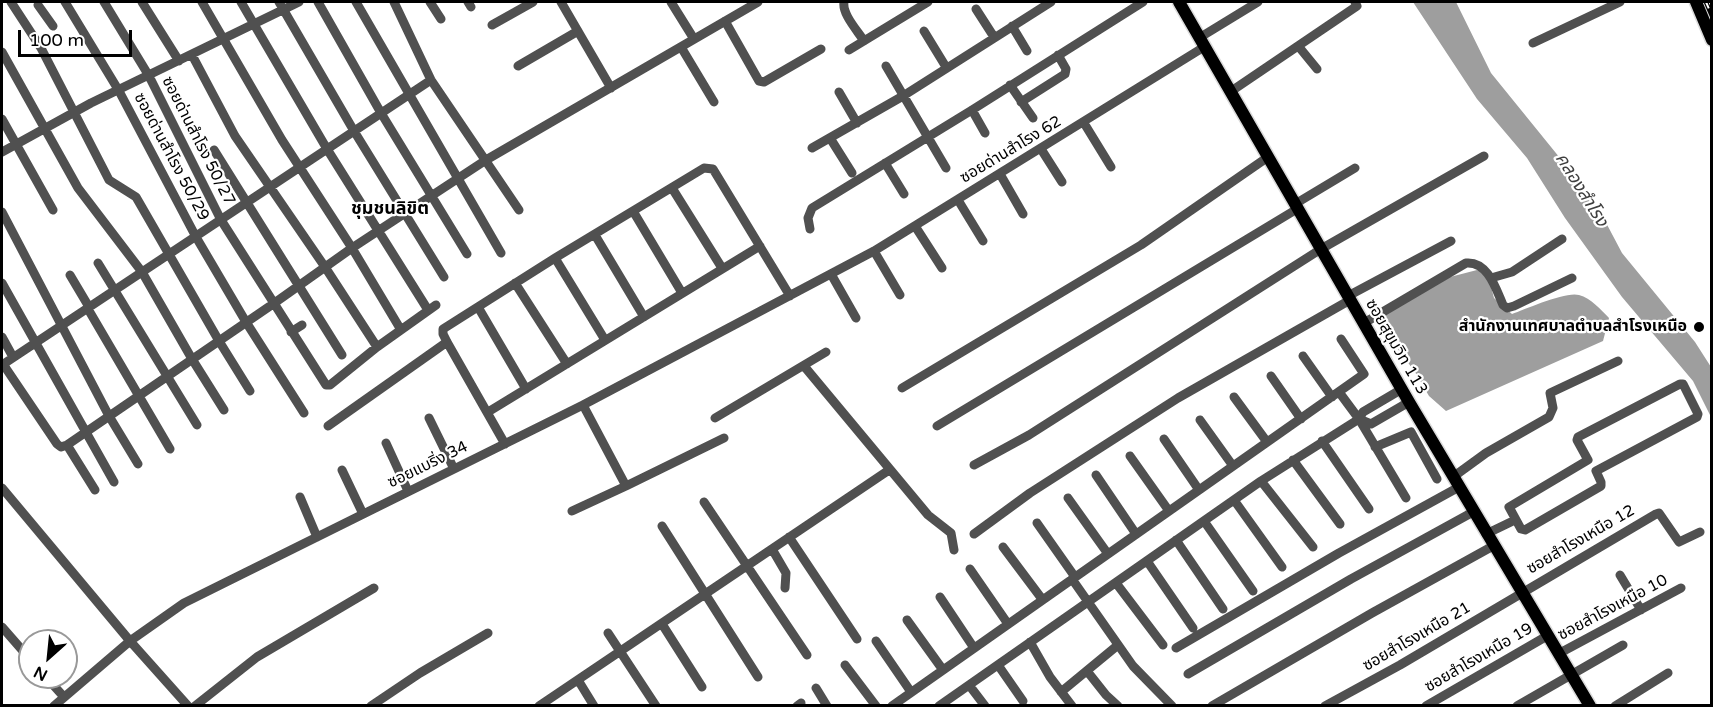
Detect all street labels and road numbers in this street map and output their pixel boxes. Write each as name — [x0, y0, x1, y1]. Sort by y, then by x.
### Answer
street label: ซอยด่านสำโรง 50/27 — [157, 73, 239, 209]
street label: ซอยด่านสำโรง 50/29 — [129, 90, 213, 224]
street label: ซอยด่านสำโรง 62 — [957, 112, 1065, 188]
street label: ซอยสุขุมวิท 113 — [1361, 296, 1431, 398]
street label: ซอยแบริ่ง 34 — [385, 437, 471, 493]
street label: ซอยสำโรงเหนือ 12 — [1523, 501, 1639, 579]
street label: ซอยสำโรงเหนือ 10 — [1555, 571, 1671, 645]
street label: ซอยสำโรงเหนือ 21 — [1359, 598, 1475, 676]
street label: ซอยสำโรงเหนือ 19 — [1421, 619, 1537, 697]

